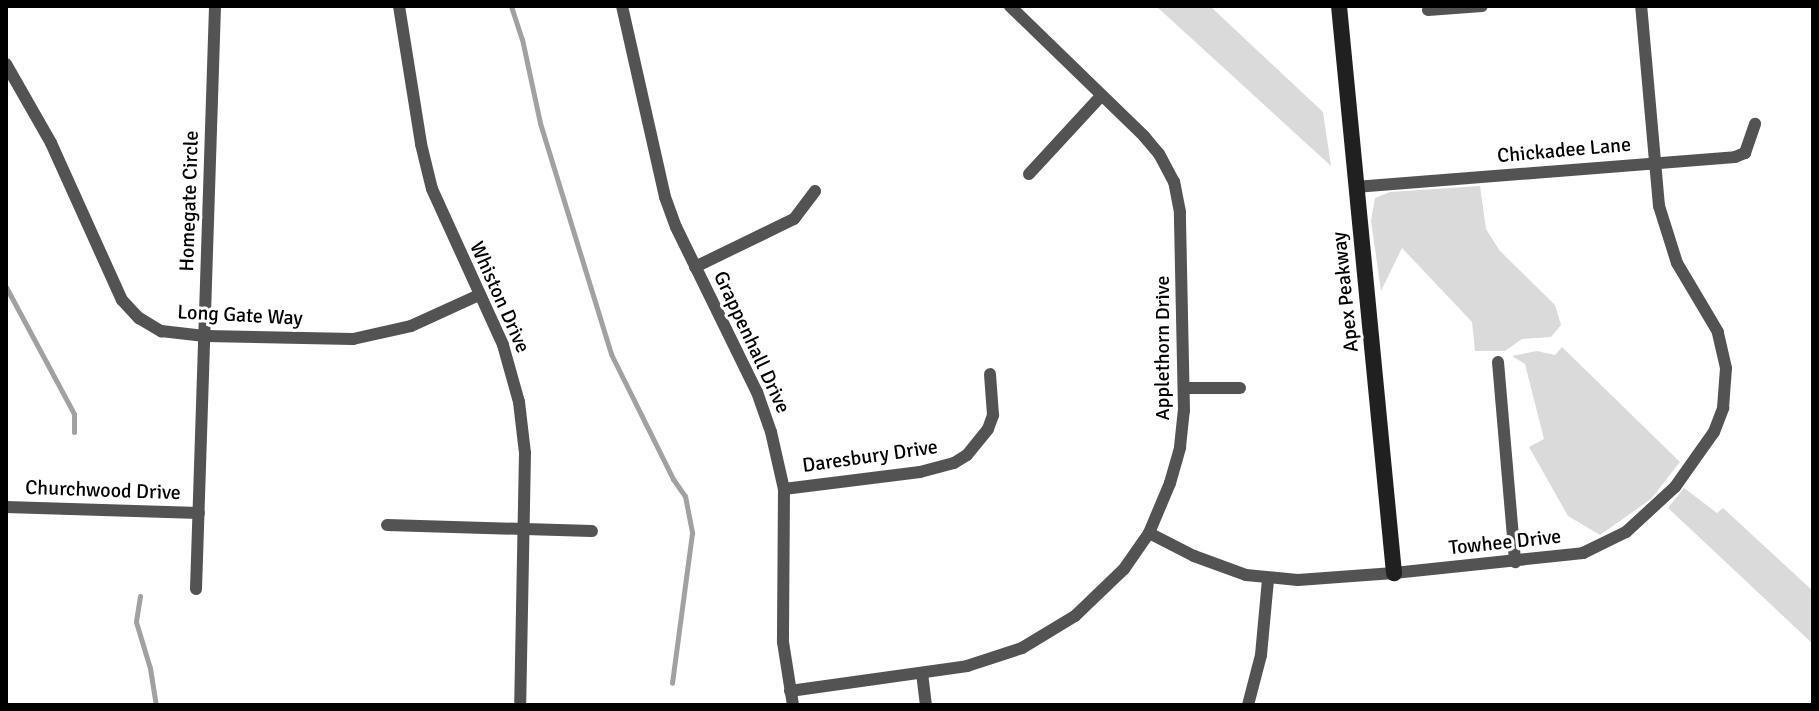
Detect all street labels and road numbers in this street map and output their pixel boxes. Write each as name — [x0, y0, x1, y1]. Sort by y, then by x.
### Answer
street label: Homegate Circle — [175, 130, 203, 272]
street label: Chickadee Lane — [1496, 132, 1632, 168]
street label: Apex Peakway — [1327, 231, 1363, 353]
street label: Whiston Drive — [465, 238, 535, 356]
street label: Grappenhall Drive — [709, 267, 795, 417]
street label: Applethorn Drive — [1150, 276, 1174, 420]
street label: Long Gate Way — [177, 300, 303, 330]
street label: Daresbury Drive — [801, 435, 939, 477]
street label: Churchwood Drive — [25, 475, 181, 505]
street label: Towhee Drive — [1448, 524, 1562, 560]

